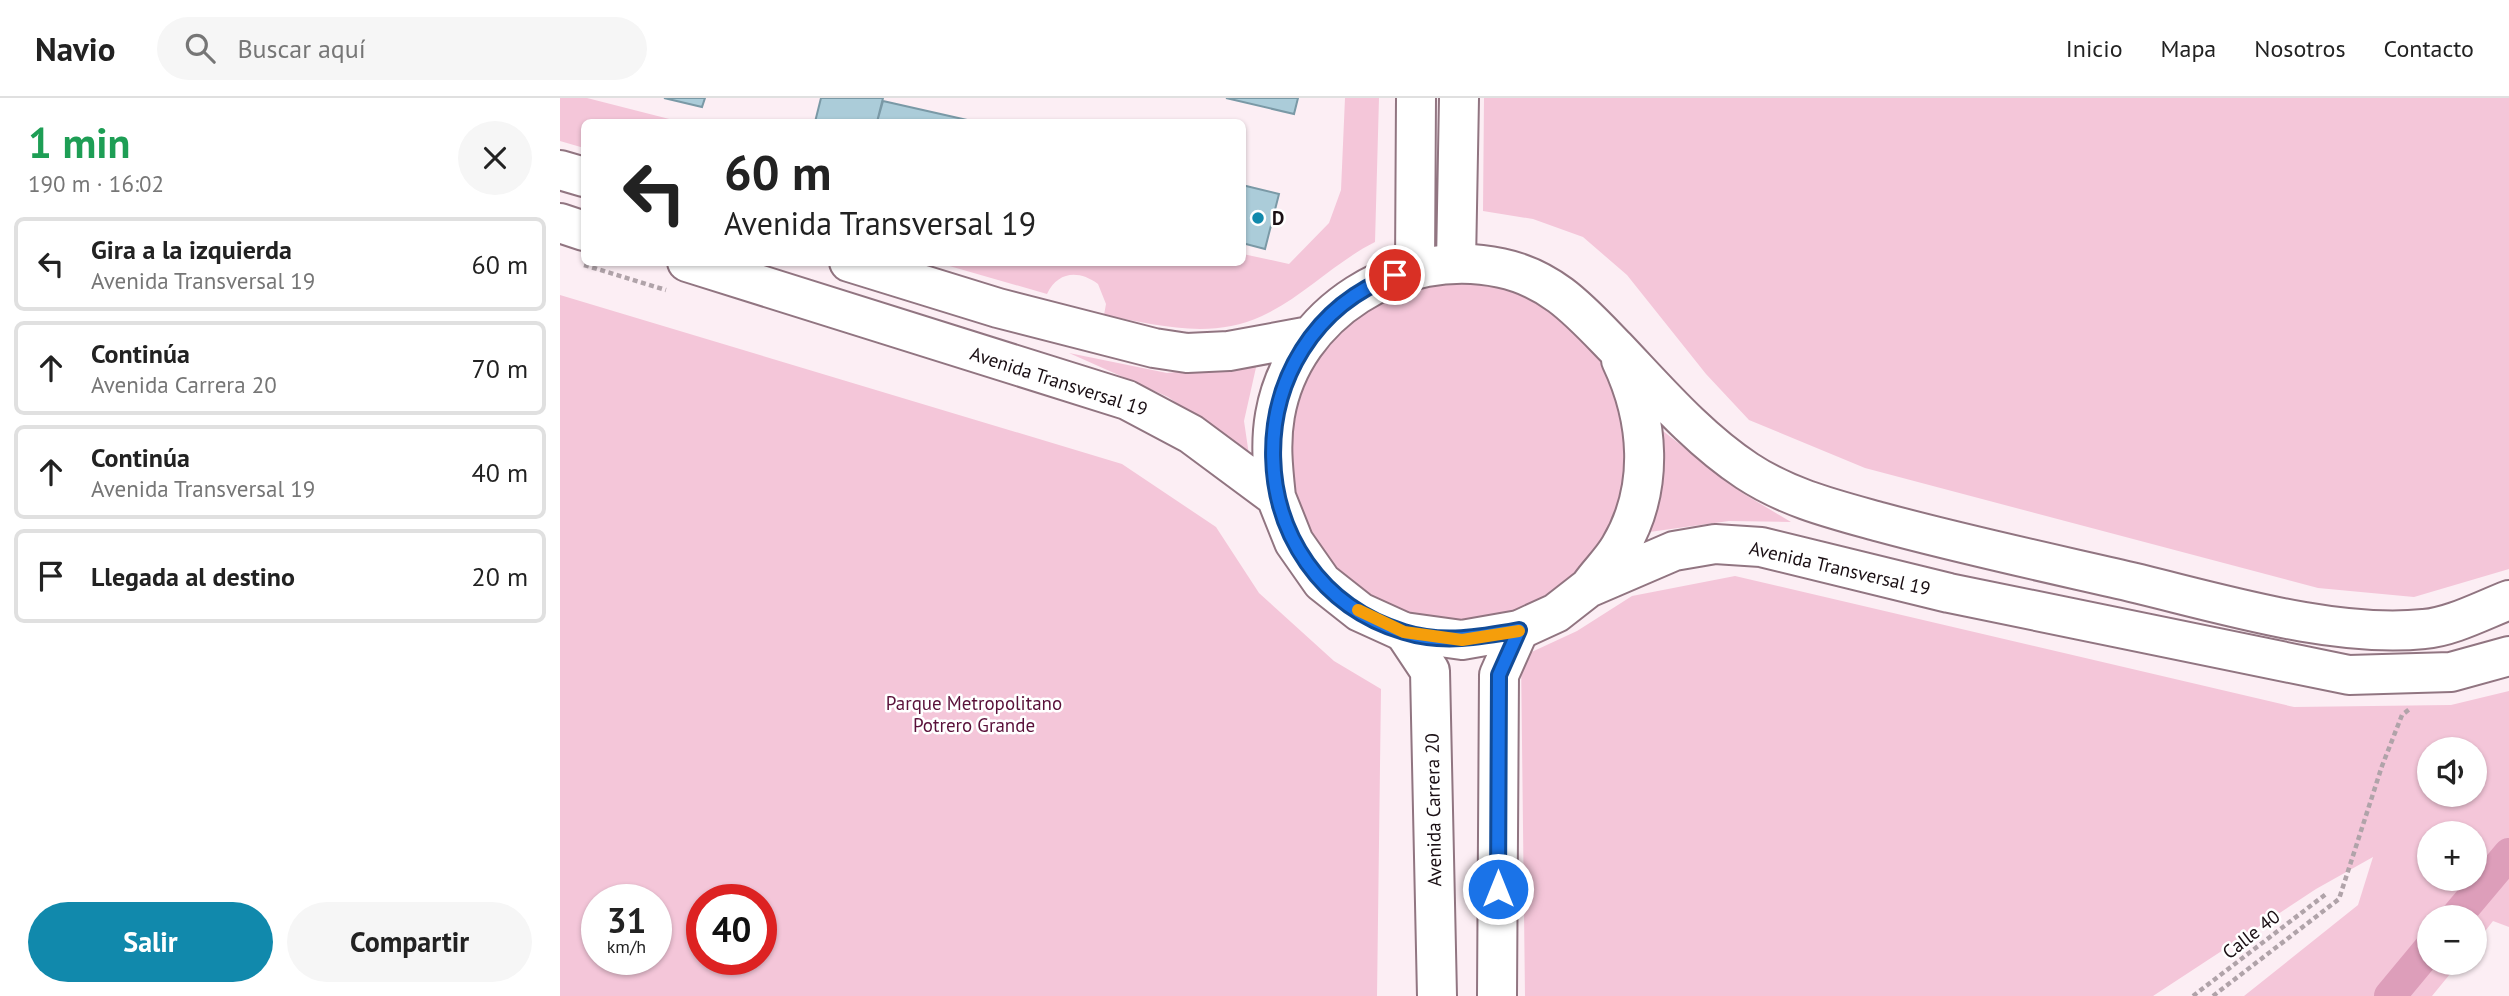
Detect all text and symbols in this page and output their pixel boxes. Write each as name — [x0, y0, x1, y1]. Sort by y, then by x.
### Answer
search box — [157, 17, 647, 80]
text: Navio — [35, 27, 115, 70]
icon: search — [181, 29, 219, 67]
text: Buscar aquí — [237, 32, 366, 65]
text: Inicio — [2066, 33, 2123, 64]
text: Mapa — [2161, 33, 2216, 64]
text: Nosotros — [2254, 33, 2346, 64]
text: Contacto — [2384, 33, 2474, 64]
text: 1 min — [28, 115, 130, 170]
button: close — [458, 121, 532, 195]
text: 60 m — [724, 140, 831, 204]
icon: left — [609, 147, 700, 238]
text: 190 m · 16:02 — [28, 169, 164, 198]
text: Avenida Transversal 19 — [724, 202, 1036, 244]
place label: D — [1272, 206, 1284, 230]
marker: D — [1250, 210, 1266, 226]
text: Gira a la izquierda — [91, 233, 292, 266]
icon: left — [32, 245, 70, 283]
pin — [1365, 245, 1425, 305]
text: 60 m — [472, 248, 528, 281]
icon: arrive — [1376, 256, 1414, 294]
text: Avenida Transversal 19 — [91, 266, 315, 295]
text: Continúa — [91, 337, 190, 370]
street label: Avenida Transversal 19 — [967, 341, 1151, 421]
icon: ahead — [32, 349, 70, 387]
text: 70 m — [472, 352, 528, 385]
text: Avenida Carrera 20 — [91, 370, 277, 399]
text: Continúa — [91, 441, 190, 474]
icon: ahead — [32, 453, 70, 491]
text: 40 m — [472, 456, 528, 489]
text: Avenida Transversal 19 — [91, 474, 315, 503]
street label: Avenida Transversal 19 — [1747, 535, 1933, 601]
icon: arrive — [32, 557, 70, 595]
text: Llegada al destino — [91, 560, 295, 593]
text: 20 m — [472, 560, 528, 593]
park label: Parque Metropolitano Potrero Grande — [886, 691, 1062, 737]
street label: Avenida Carrera 20 — [1420, 733, 1446, 887]
map controls — [2417, 737, 2487, 975]
button: sound — [2417, 737, 2487, 807]
button: + — [2417, 821, 2487, 891]
position arrow — [1461, 852, 1535, 926]
speed limit sign: 40 — [686, 884, 777, 975]
text: 31 — [607, 897, 646, 943]
button: Salir — [28, 902, 273, 982]
button: Compartir — [287, 902, 532, 982]
street label: Calle 40 — [2217, 904, 2285, 964]
button: − — [2417, 905, 2487, 975]
text: km/h — [607, 935, 646, 958]

